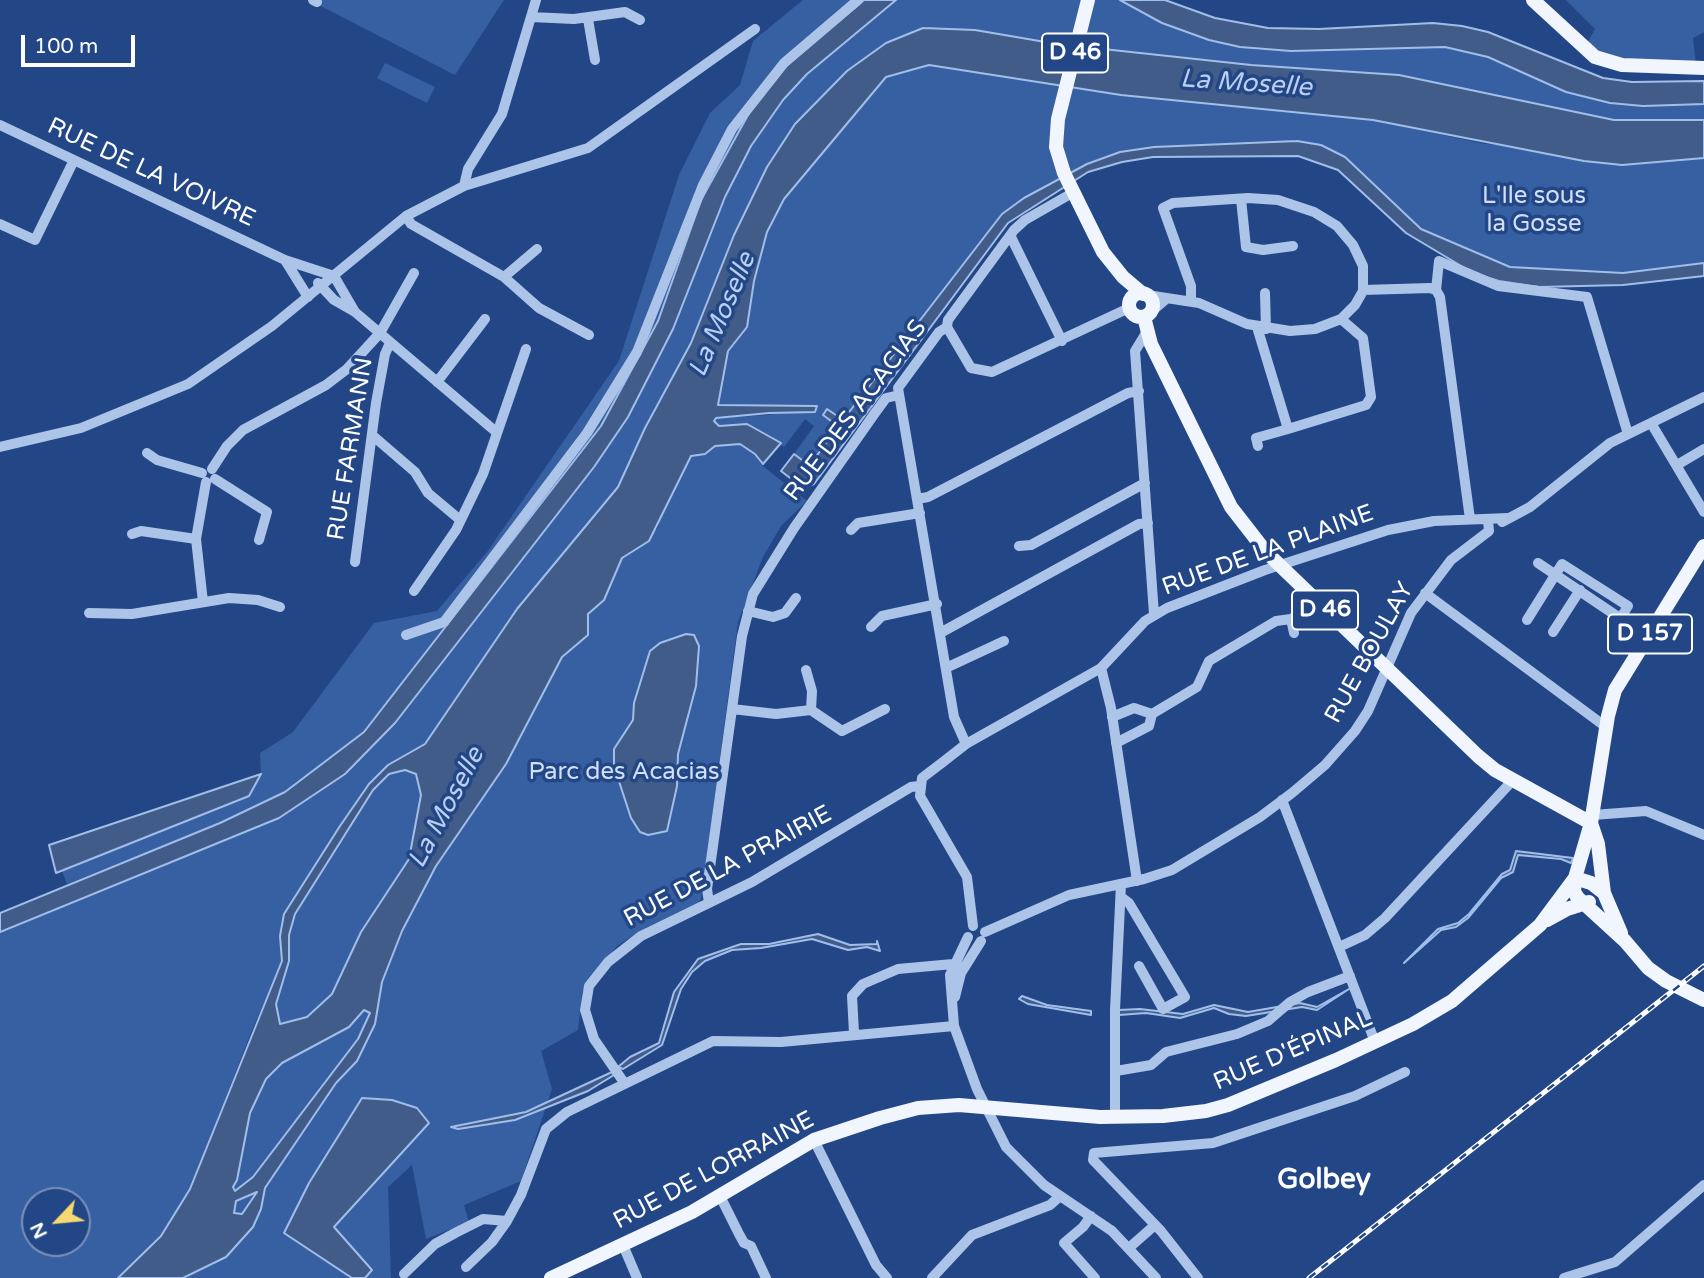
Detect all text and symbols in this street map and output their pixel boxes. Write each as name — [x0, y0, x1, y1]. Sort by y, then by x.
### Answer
scale bar — [24, 21, 138, 65]
text: 100 m — [34, 34, 98, 59]
road number: D 46 — [1042, 34, 1108, 72]
water label: La Moselle — [1179, 64, 1313, 104]
street label: RUE DE LA VOIVRE — [43, 112, 259, 234]
park label: L'Ile sous la Gosse — [1482, 183, 1586, 239]
water label: La Moselle — [683, 248, 763, 382]
street label: RUE DES ACACIAS — [779, 315, 933, 507]
street label: RUE FARMANN — [322, 355, 380, 543]
street label: RUE DE LA PLAINE — [1158, 499, 1378, 603]
street label: RUE BOULAY — [1320, 578, 1420, 728]
road number: D 46 — [1292, 590, 1358, 630]
road number: D 157 — [1608, 614, 1692, 654]
water label: La Moselle — [402, 743, 492, 873]
park label: Parc des Acacias — [528, 759, 720, 787]
street label: RUE DE LA PRAIRIE — [619, 800, 837, 934]
street label: RUE D'ÉPINAL — [1209, 1005, 1377, 1097]
street label: RUE DE LORRAINE — [609, 1106, 819, 1236]
district label: Golbey — [1277, 1164, 1371, 1198]
north arrow — [21, 1187, 91, 1257]
text: N — [26, 1219, 52, 1242]

